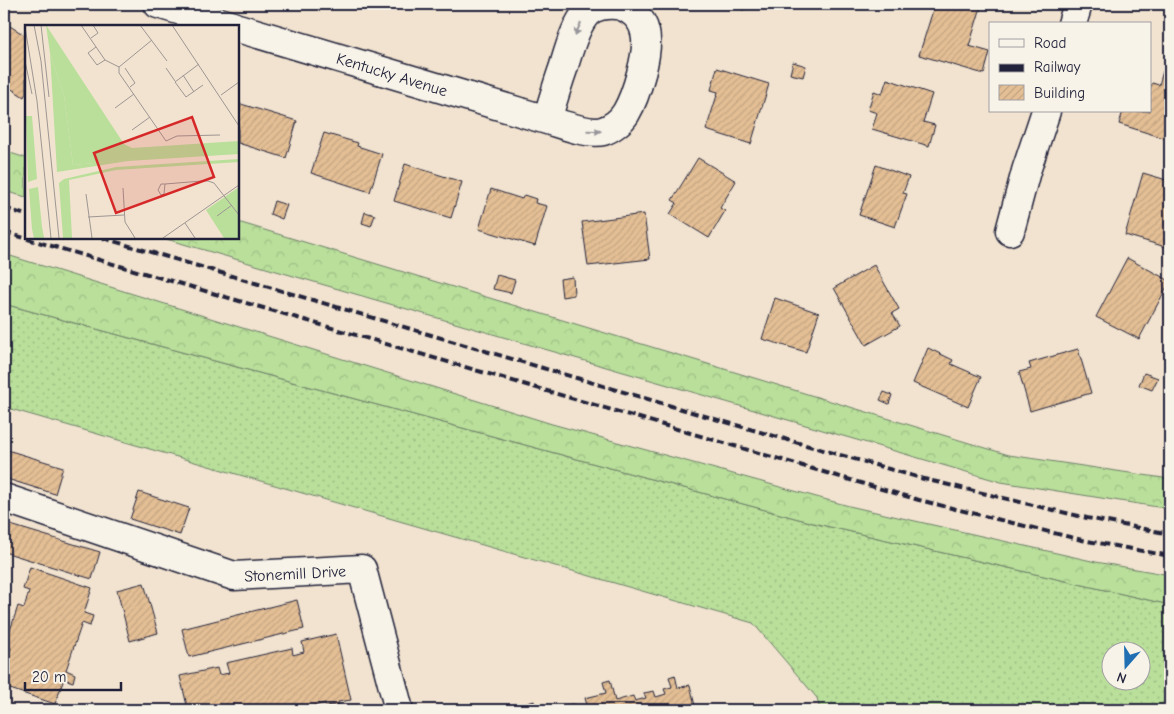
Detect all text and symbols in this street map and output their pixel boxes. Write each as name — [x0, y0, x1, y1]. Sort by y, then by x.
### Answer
one-way arrow — [573, 22, 581, 36]
legend — [989, 22, 1152, 112]
inset map — [25, 25, 239, 239]
text: Road — [1034, 34, 1066, 52]
street label: Kentucky Avenue — [334, 50, 449, 100]
text: Railway — [1034, 58, 1081, 76]
text: Building — [1034, 84, 1085, 102]
one-way arrow — [586, 127, 602, 135]
street label: Stonemill Drive — [244, 562, 346, 586]
north arrow — [1102, 642, 1152, 692]
scale bar — [25, 659, 121, 691]
text: 20 m — [32, 668, 66, 686]
text: N — [1115, 668, 1129, 687]

